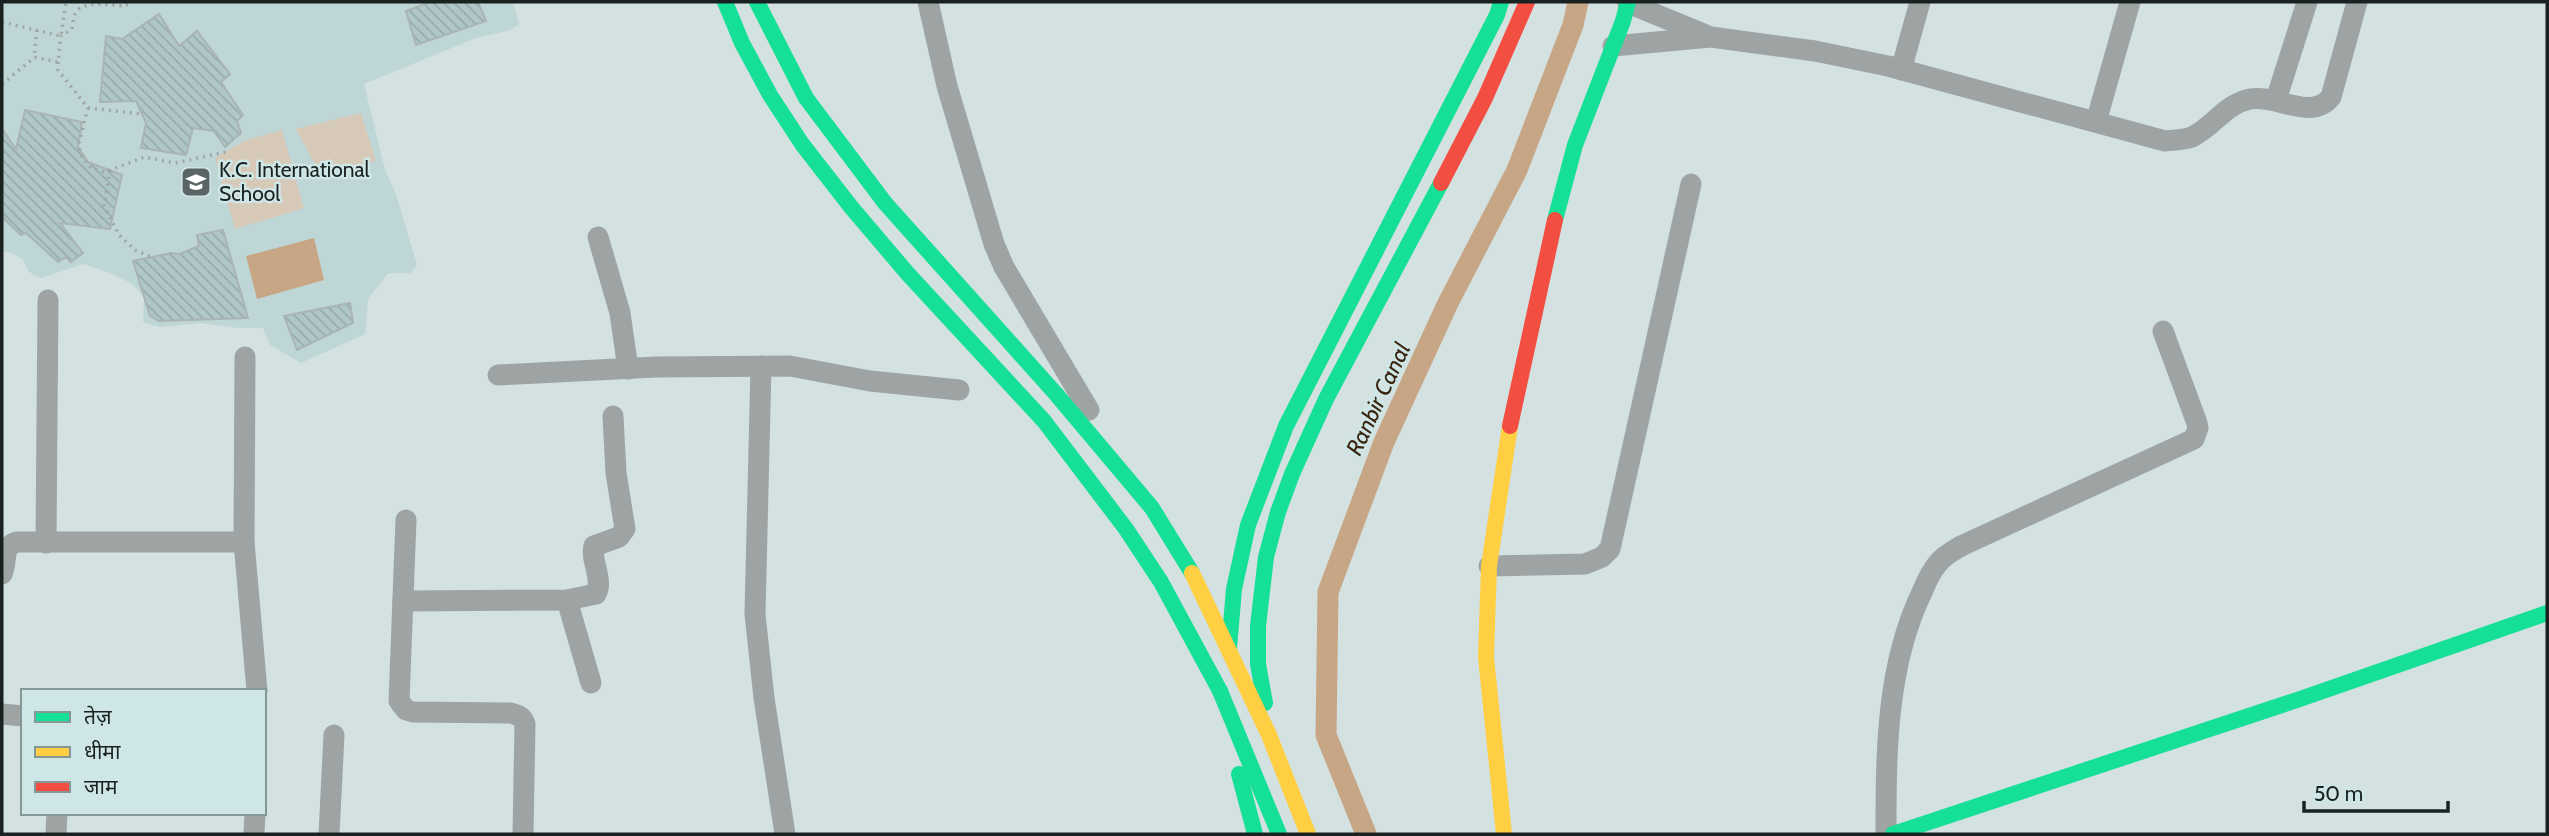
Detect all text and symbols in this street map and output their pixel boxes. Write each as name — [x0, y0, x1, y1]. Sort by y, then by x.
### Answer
place label: K.C. International School — [219, 157, 370, 206]
school or university icon: K.C. International School — [179, 165, 213, 199]
water label: Ranbir Canal — [1340, 338, 1416, 460]
legend — [21, 689, 266, 815]
text: तेज़ — [84, 704, 112, 729]
text: धीमा — [84, 739, 121, 764]
scale bar — [2304, 770, 2448, 814]
text: जाम — [84, 774, 118, 799]
text: 50 m — [2314, 781, 2363, 806]

